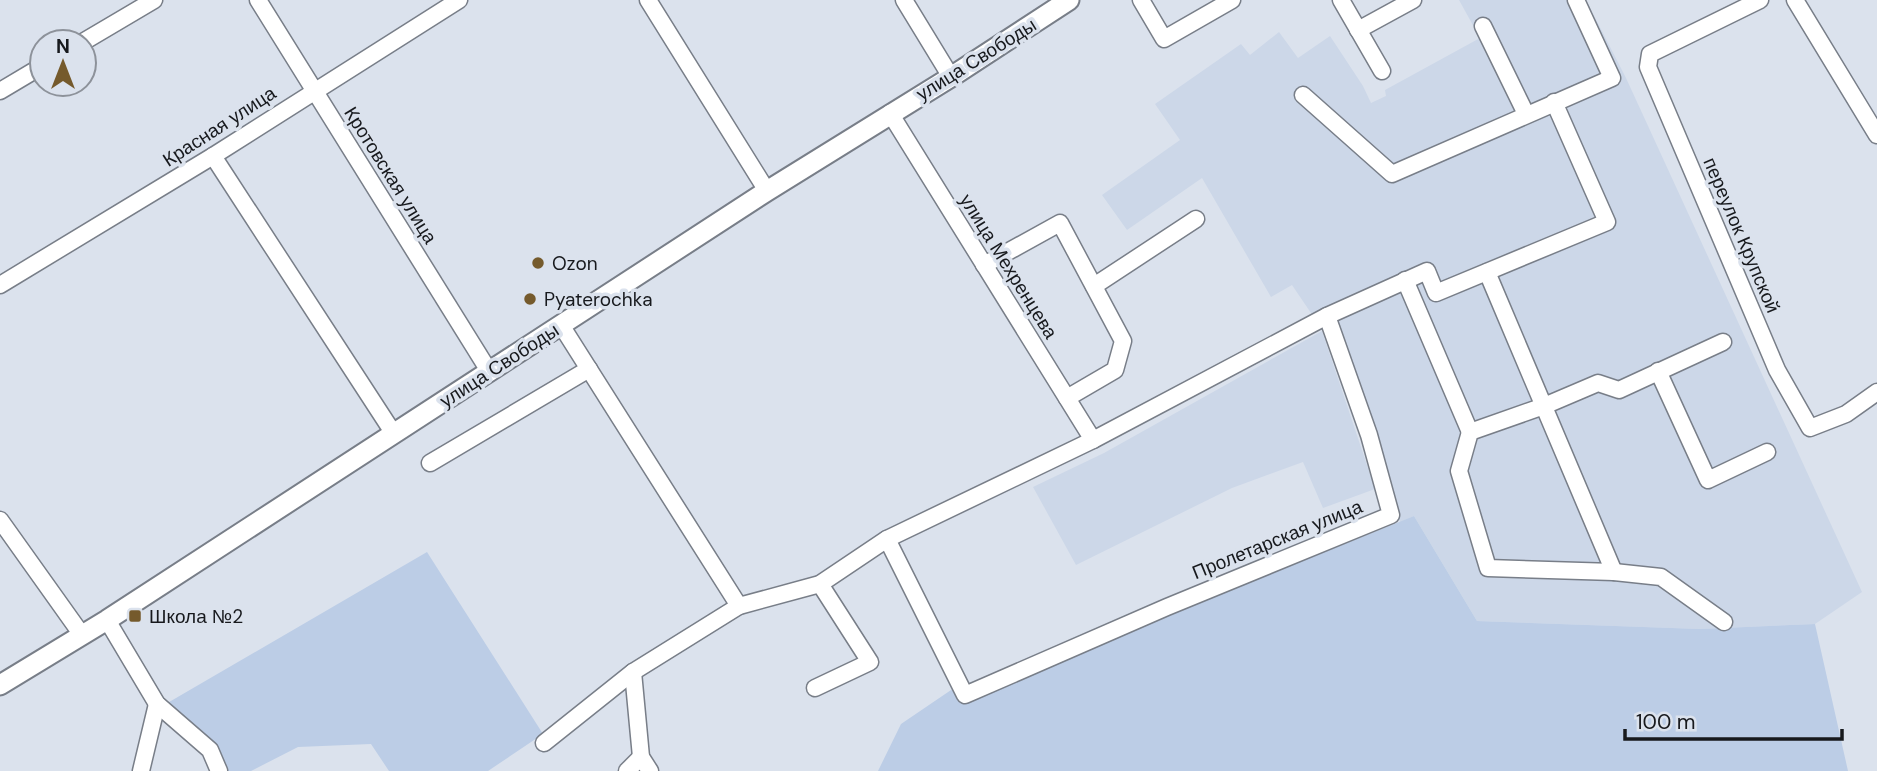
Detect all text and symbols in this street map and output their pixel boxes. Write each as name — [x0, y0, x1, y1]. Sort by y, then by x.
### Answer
street label: улица Свободы — [911, 12, 1041, 106]
north arrow — [28, 28, 98, 98]
text: N — [56, 34, 70, 59]
street label: Красная улица — [158, 80, 281, 172]
street label: Кротовская улица — [338, 102, 443, 249]
street label: переулок Крупской — [1698, 154, 1786, 317]
street label: улица Мехренцева — [954, 189, 1063, 344]
place label: Ozon — [552, 251, 598, 276]
marker: Ozon — [530, 255, 546, 271]
place label: Pyaterochka — [544, 287, 653, 312]
marker: Pyaterochka — [522, 291, 538, 307]
street label: улица Свободы — [435, 318, 564, 413]
street label: Пролетарская улица — [1188, 494, 1366, 585]
place label: Школа №2 — [149, 604, 243, 629]
marker: Школа №2 — [127, 608, 143, 624]
scale bar — [1625, 698, 1842, 742]
text: 100 m — [1636, 708, 1696, 736]

